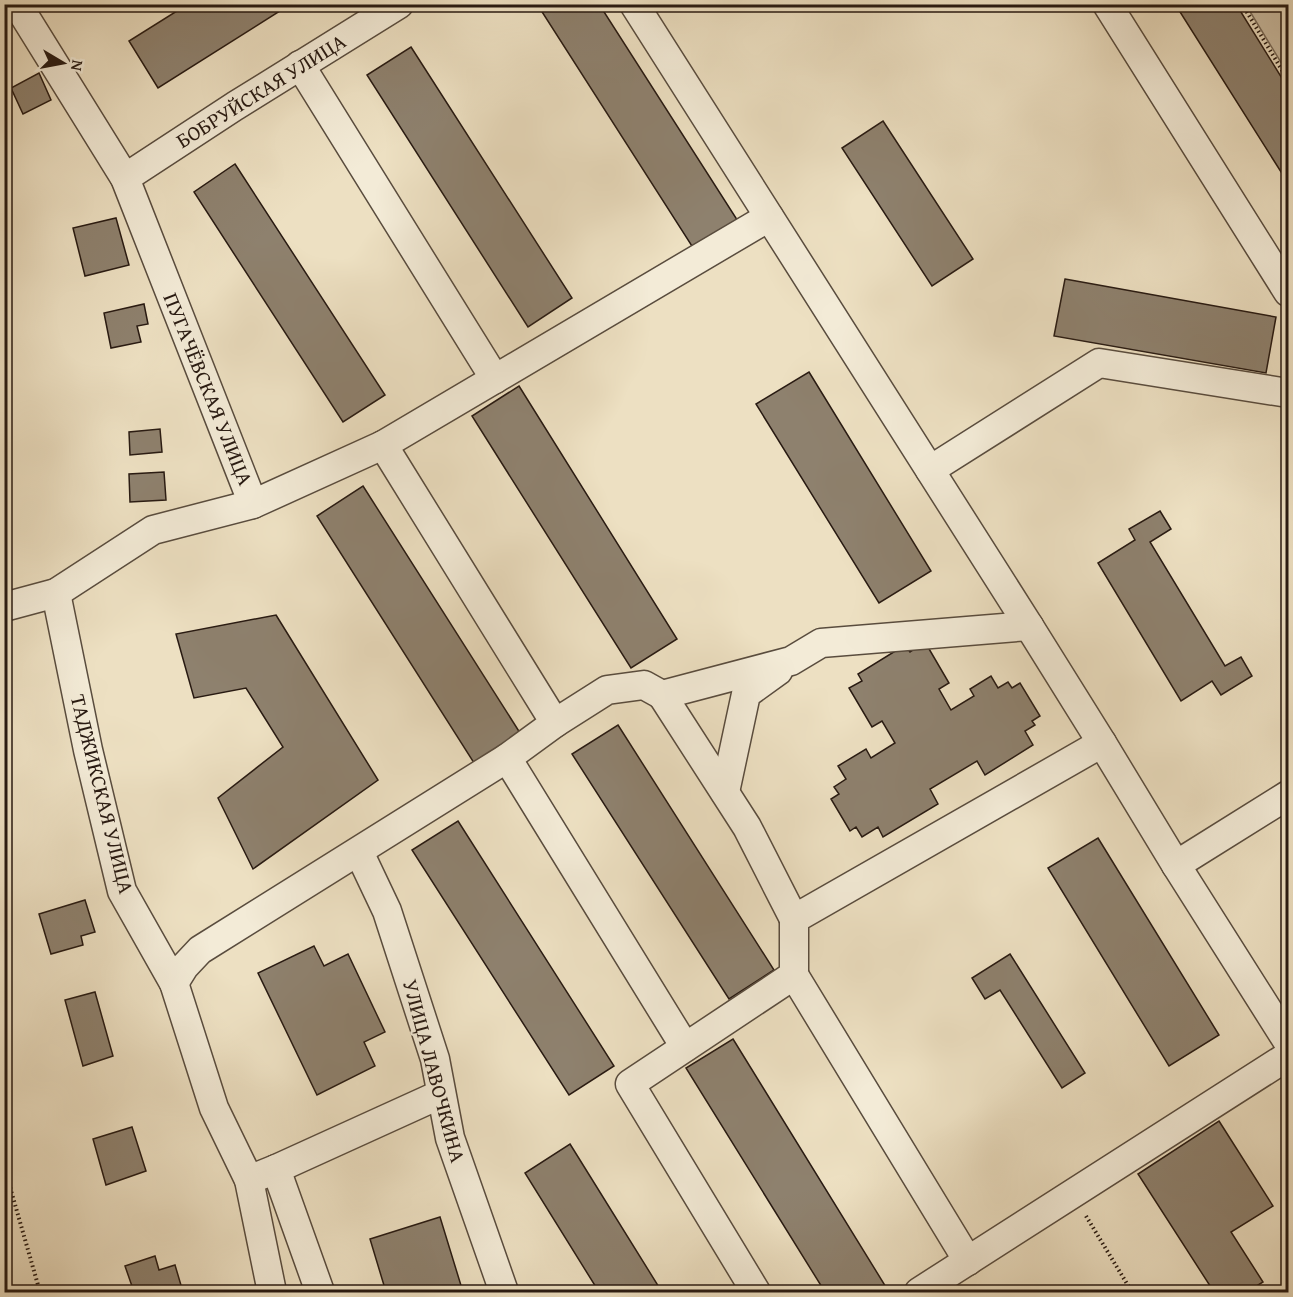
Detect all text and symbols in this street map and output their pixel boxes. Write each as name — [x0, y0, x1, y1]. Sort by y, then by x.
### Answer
street label: БОБРУЙСКАЯ УЛИЦА — [170, 26, 352, 155]
north arrow — [33, 33, 93, 93]
text: N — [65, 58, 91, 73]
street label: ПУГАЧЁВСКАЯ УЛИЦА — [156, 288, 261, 490]
street label: ТАДЖИКСКАЯ УЛИЦА — [63, 691, 142, 897]
street label: УЛИЦА ЛАВОЧКИНА — [395, 976, 474, 1166]

